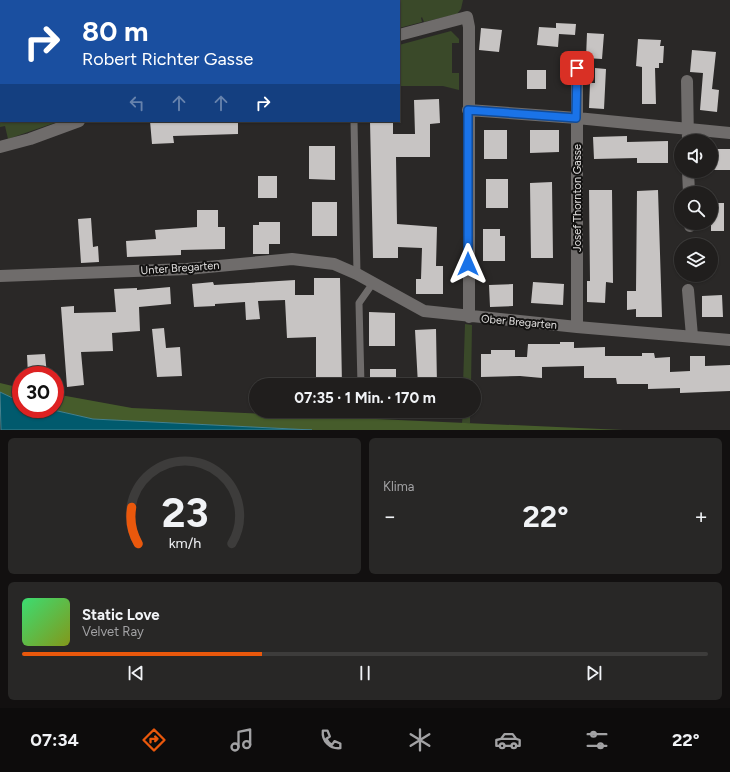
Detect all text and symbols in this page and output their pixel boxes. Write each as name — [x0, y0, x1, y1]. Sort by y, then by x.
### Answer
text: 80 m — [82, 14, 148, 48]
icon: right — [16, 16, 68, 68]
text: Robert Richter Gasse — [82, 48, 253, 70]
pin — [560, 51, 594, 85]
icon: arrive — [566, 57, 588, 79]
icon: left — [126, 92, 148, 114]
icon: ahead — [168, 92, 190, 114]
icon: ahead — [210, 92, 232, 114]
icon: right — [252, 92, 274, 114]
map controls — [674, 134, 718, 282]
button: sound — [674, 134, 718, 178]
street label: Josef Thornton Gasse — [571, 144, 584, 252]
button: search — [674, 186, 718, 230]
button: layers — [674, 238, 718, 282]
position arrow — [447, 243, 489, 285]
street label: Unter Bregarten — [140, 259, 220, 277]
street label: Ober Bregarten — [481, 312, 557, 332]
speed limit sign: 30 — [12, 366, 64, 418]
text: 07:35 · 1 Min. · 170 m — [294, 389, 436, 407]
text: Klima — [383, 479, 415, 494]
text: 23 — [161, 487, 208, 537]
text: 22° — [522, 498, 569, 535]
text: − — [383, 503, 397, 530]
text: + — [694, 503, 708, 530]
text: km/h — [168, 534, 201, 552]
text: Static Love — [82, 606, 160, 624]
text: Velvet Ray — [82, 624, 144, 639]
icon: previous — [125, 662, 147, 684]
icon: pause — [354, 662, 376, 684]
icon: next — [583, 662, 605, 684]
icon: directions — [140, 726, 168, 754]
icon: music — [228, 726, 256, 754]
icon: phone — [317, 726, 345, 754]
icon: climate — [406, 726, 434, 754]
icon: car — [494, 726, 522, 754]
icon: filters — [583, 726, 611, 754]
text: 07:34 — [30, 729, 79, 751]
text: 22° — [672, 729, 700, 751]

